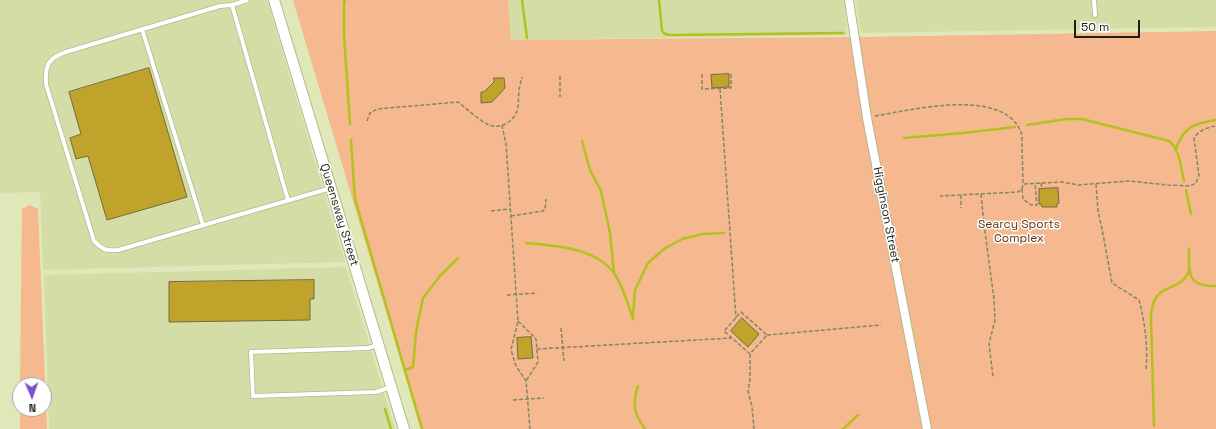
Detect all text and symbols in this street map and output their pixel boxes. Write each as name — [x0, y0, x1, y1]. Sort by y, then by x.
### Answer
scale bar — [1076, 12, 1142, 38]
text: 50 m — [1081, 19, 1109, 35]
street label: Queensway Street — [317, 162, 361, 268]
street label: Higginson Street — [870, 166, 902, 264]
park label: Searcy Sports Complex — [978, 218, 1060, 246]
north arrow — [12, 377, 52, 417]
text: N — [28, 401, 36, 415]

